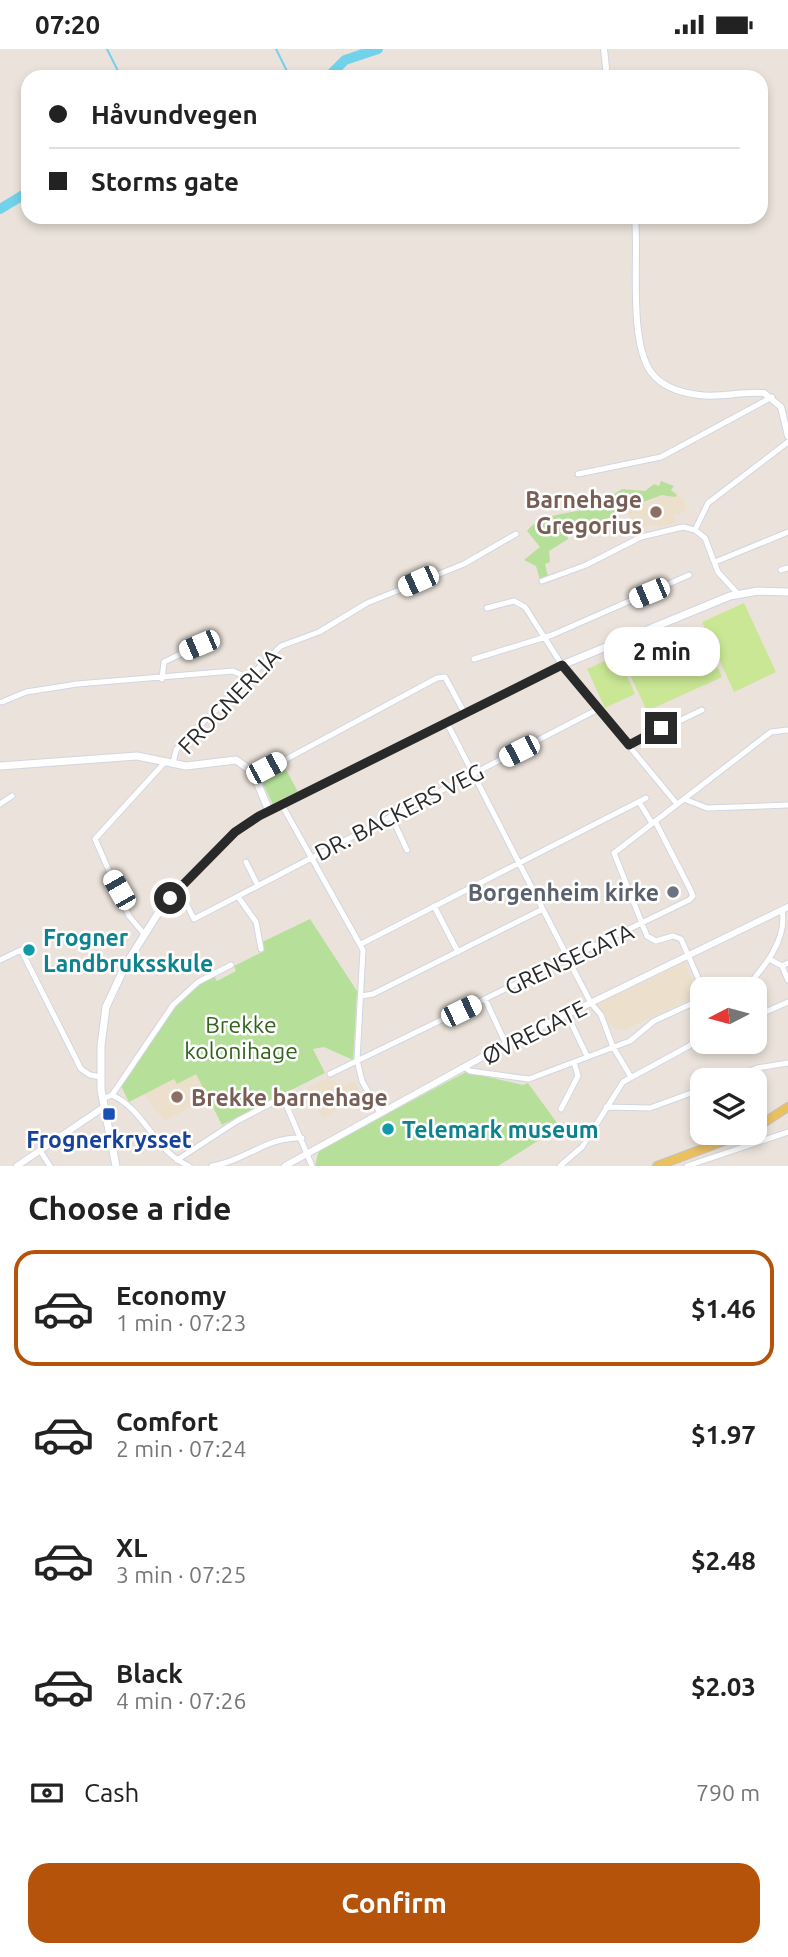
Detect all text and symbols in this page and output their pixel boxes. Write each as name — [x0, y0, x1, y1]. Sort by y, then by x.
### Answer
text: 07:20 — [35, 10, 100, 39]
text: Håvundvegen — [91, 100, 258, 129]
text: Storms gate — [91, 167, 239, 196]
place label: Barnehage Gregorius — [525, 487, 642, 538]
marker: Barnehage Gregorius — [648, 504, 664, 520]
car — [395, 563, 442, 599]
car — [626, 575, 673, 611]
car — [176, 627, 223, 663]
callout: 2 min — [603, 627, 719, 675]
text: 2 min — [633, 639, 691, 664]
street label: FROGNERLIA — [173, 643, 285, 759]
route end — [645, 712, 677, 744]
car — [496, 732, 543, 770]
car — [243, 749, 290, 787]
street label: DR. BACKERS VEG — [310, 759, 488, 865]
car — [100, 867, 139, 913]
place label: Borgenheim kirke — [468, 880, 659, 905]
route start — [154, 882, 186, 914]
marker: Borgenheim kirke — [665, 884, 681, 900]
street label: GRENSEGATA — [501, 918, 637, 1000]
place label: Frogner Landbruksskule — [43, 925, 213, 976]
marker: Frogner Landbruksskule — [21, 942, 37, 958]
north arrow — [690, 977, 766, 1053]
map controls — [690, 977, 767, 1145]
car — [438, 992, 485, 1030]
street label: ØVREGATE — [478, 995, 590, 1069]
park label: Brekke kolonihage — [184, 1012, 298, 1063]
button: layers — [690, 1068, 767, 1145]
place label: Brekke barnehage — [191, 1085, 388, 1110]
marker: Brekke barnehage — [169, 1089, 185, 1105]
marker: Frognerkrysset — [101, 1106, 117, 1122]
place label: Telemark museum — [402, 1117, 598, 1142]
marker: Telemark museum — [380, 1121, 396, 1137]
place label: Frognerkrysset — [26, 1127, 192, 1152]
text: Choose a ride — [28, 1190, 231, 1226]
icon: car — [32, 1277, 95, 1340]
text: Economy — [116, 1281, 226, 1310]
text: $1.46 — [691, 1294, 756, 1323]
text: 1 min · 07:23 — [116, 1310, 247, 1335]
icon: car — [32, 1403, 95, 1466]
text: Comfort — [116, 1407, 219, 1436]
text: $1.97 — [691, 1420, 756, 1449]
text: 2 min · 07:24 — [116, 1436, 247, 1461]
icon: car — [32, 1529, 95, 1592]
text: XL — [116, 1533, 147, 1562]
text: $2.48 — [691, 1546, 756, 1575]
text: 3 min · 07:25 — [116, 1562, 247, 1587]
icon: car — [32, 1655, 95, 1718]
text: Black — [116, 1659, 183, 1688]
text: $2.03 — [691, 1672, 756, 1701]
text: 4 min · 07:26 — [116, 1688, 247, 1713]
icon: cash — [28, 1774, 66, 1812]
text: Cash — [84, 1778, 139, 1807]
text: 790 m — [696, 1780, 760, 1805]
button: Confirm — [28, 1863, 760, 1943]

